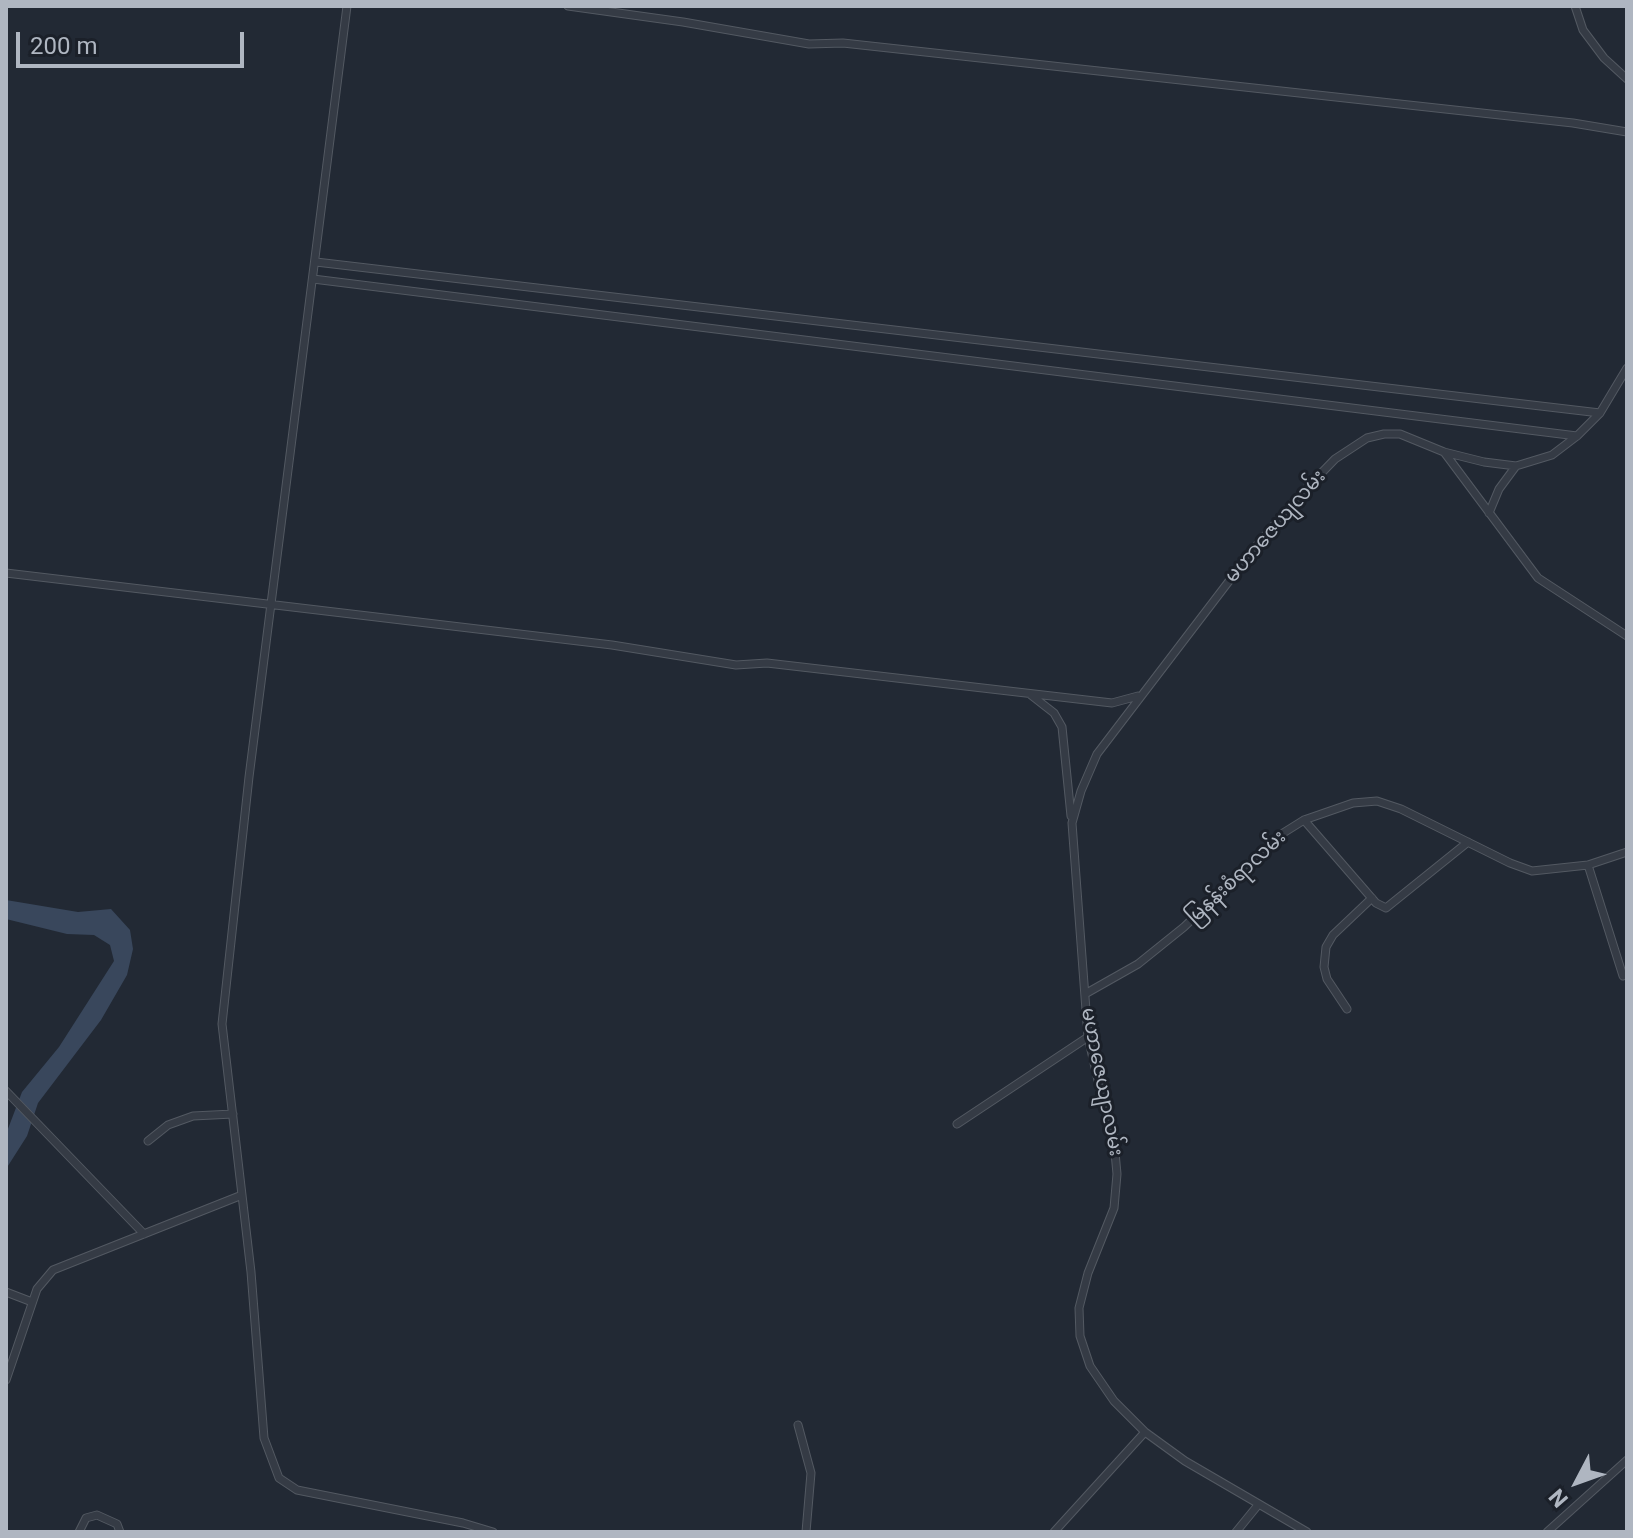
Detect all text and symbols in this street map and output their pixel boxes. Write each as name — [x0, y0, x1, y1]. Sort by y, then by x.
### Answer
scale bar — [20, 16, 248, 66]
text: 200 m — [30, 32, 97, 60]
street label: မဟာဇေယျလမ်း — [1220, 466, 1332, 588]
street label: မြနန်းစံရာလမ်း — [1182, 826, 1292, 930]
street label: မဟာဇေယျာလမ်း — [1075, 1006, 1127, 1158]
north arrow — [1537, 1442, 1617, 1522]
text: N — [1544, 1484, 1573, 1512]

